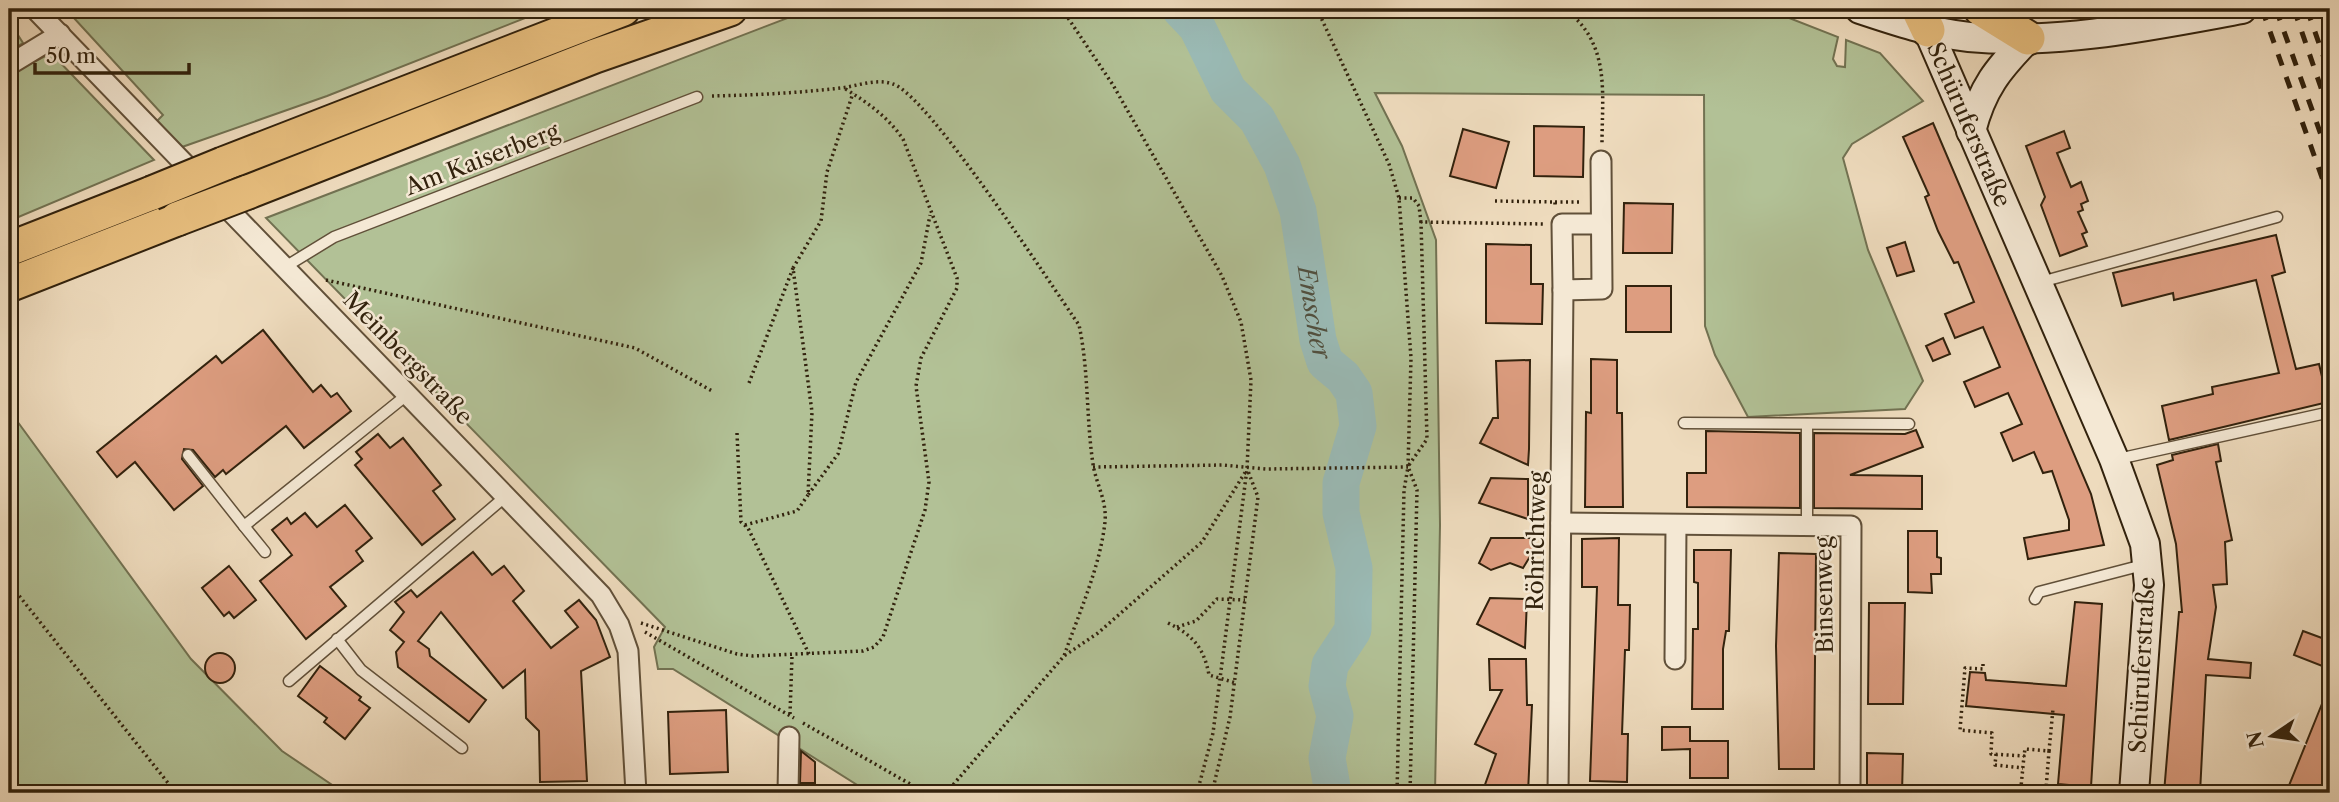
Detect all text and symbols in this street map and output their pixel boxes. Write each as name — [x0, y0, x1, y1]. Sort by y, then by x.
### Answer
scale bar — [35, 32, 189, 76]
street label: Schüruferstraße — [1921, 38, 2017, 211]
text: 50 m — [46, 43, 96, 68]
street label: Am Kaiserberg — [400, 116, 564, 202]
water label: Emscher — [1292, 262, 1338, 365]
street label: Meinbergstraße — [337, 286, 479, 430]
street label: Röhrichtweg — [1521, 470, 1551, 611]
street label: Binsenweg — [1809, 535, 1839, 654]
street label: Schüruferstraße — [2123, 576, 2161, 754]
north arrow — [2238, 700, 2308, 770]
text: N — [2243, 729, 2269, 750]

